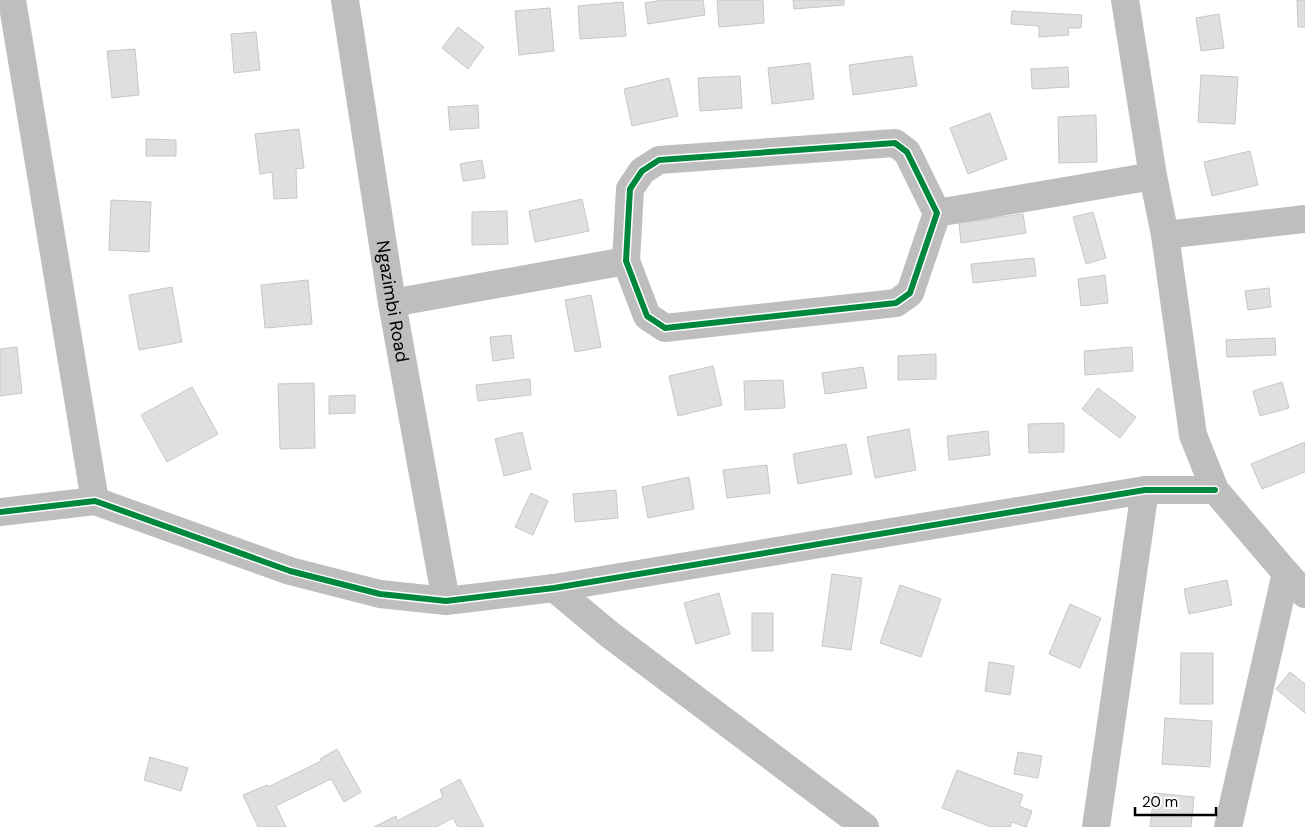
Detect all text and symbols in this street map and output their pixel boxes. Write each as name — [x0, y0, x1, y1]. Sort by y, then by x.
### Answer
street label: Ngazimbi Road — [370, 239, 415, 364]
scale bar — [1135, 784, 1216, 816]
text: 20 m — [1142, 792, 1178, 812]

